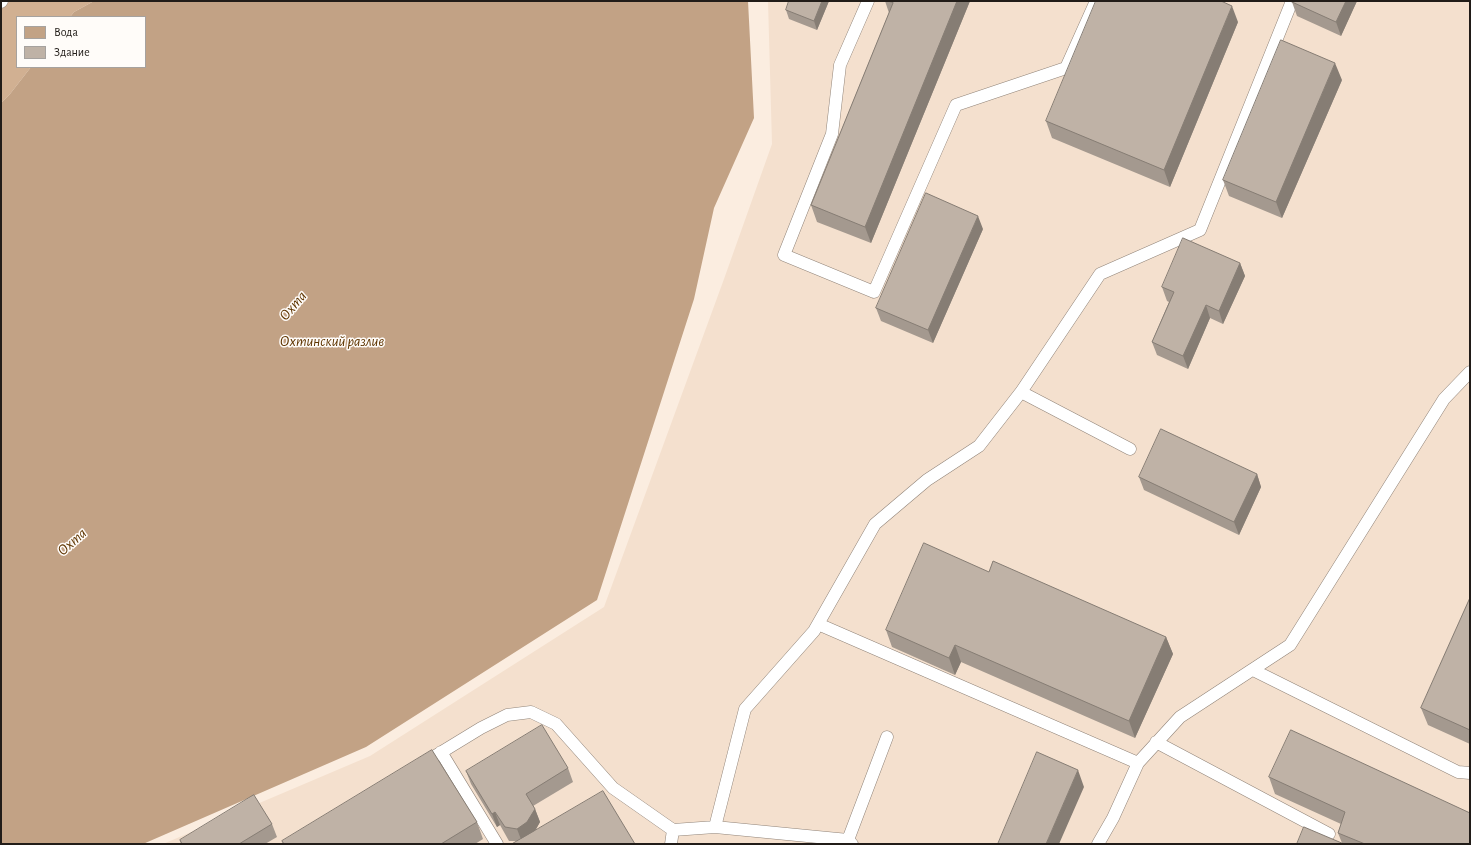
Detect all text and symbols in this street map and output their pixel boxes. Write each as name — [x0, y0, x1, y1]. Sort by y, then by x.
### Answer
legend — [16, 16, 146, 68]
text: Вода — [54, 26, 78, 38]
text: Здание — [54, 46, 90, 58]
water label: Охта — [275, 288, 311, 324]
water label: Охтинский разлив — [280, 332, 384, 350]
water label: Охта — [54, 524, 90, 560]

